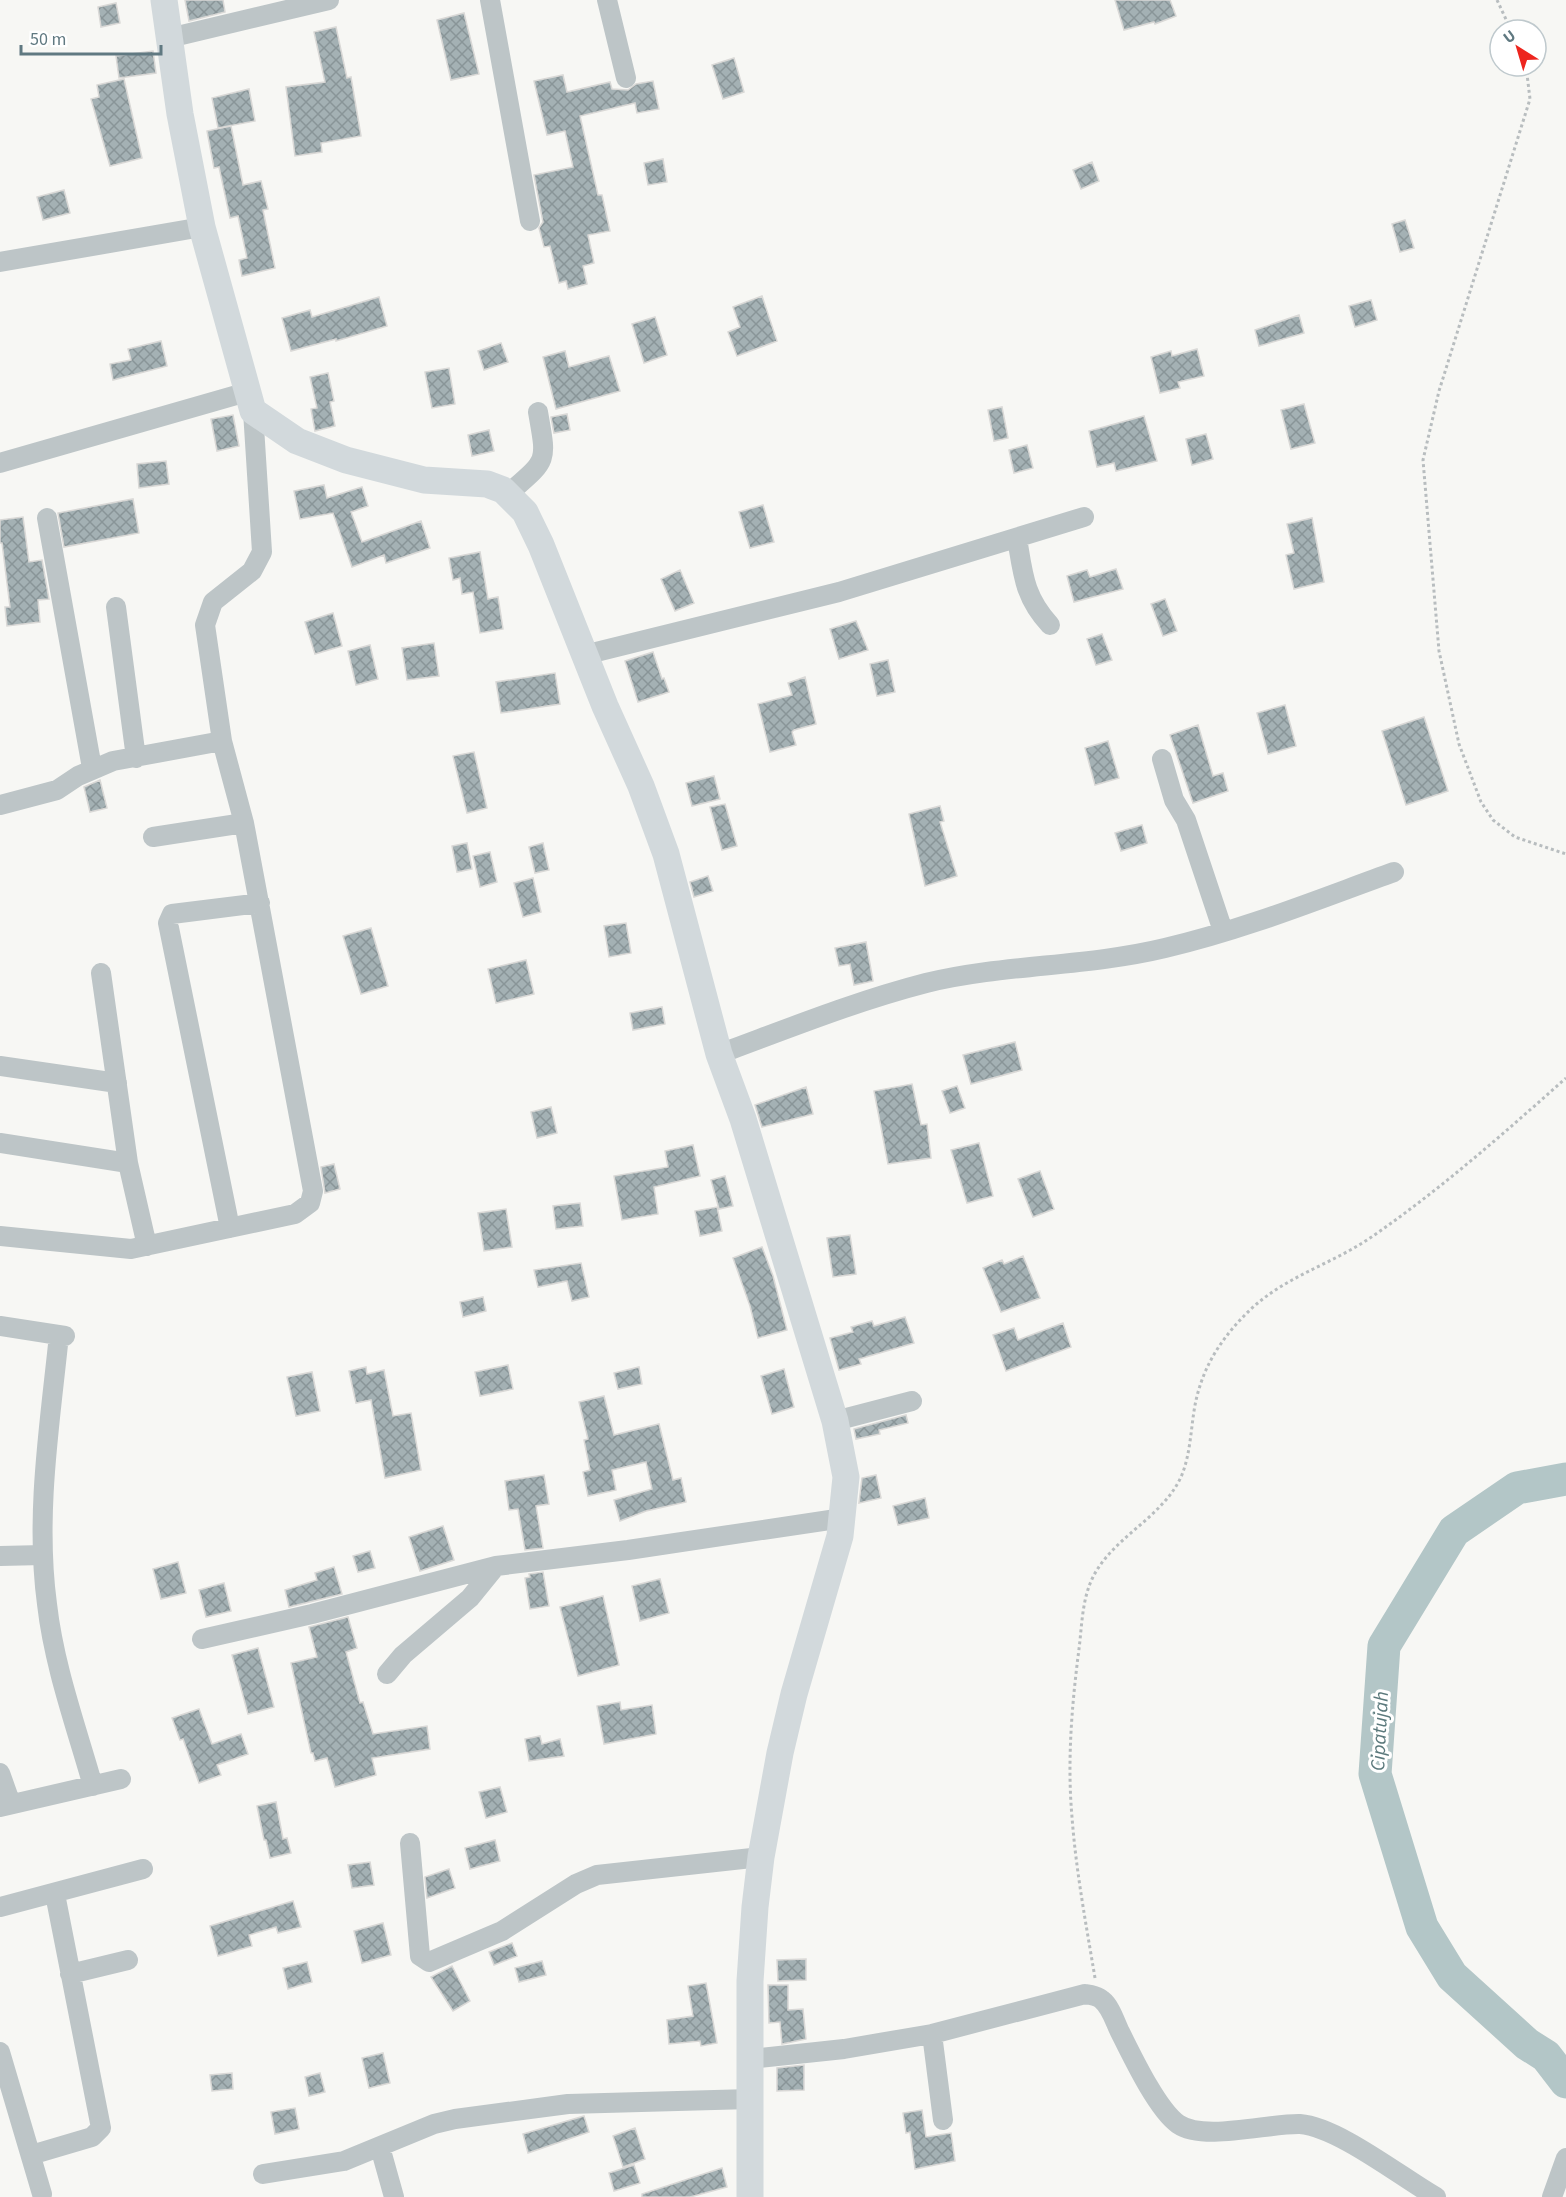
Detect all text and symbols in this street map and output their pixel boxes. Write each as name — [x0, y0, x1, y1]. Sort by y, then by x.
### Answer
scale bar — [21, 18, 160, 56]
north arrow — [1488, 18, 1548, 78]
text: U — [1499, 25, 1520, 49]
text: 50 m — [30, 27, 66, 52]
water label: Cipatujah — [1364, 1690, 1396, 1772]

